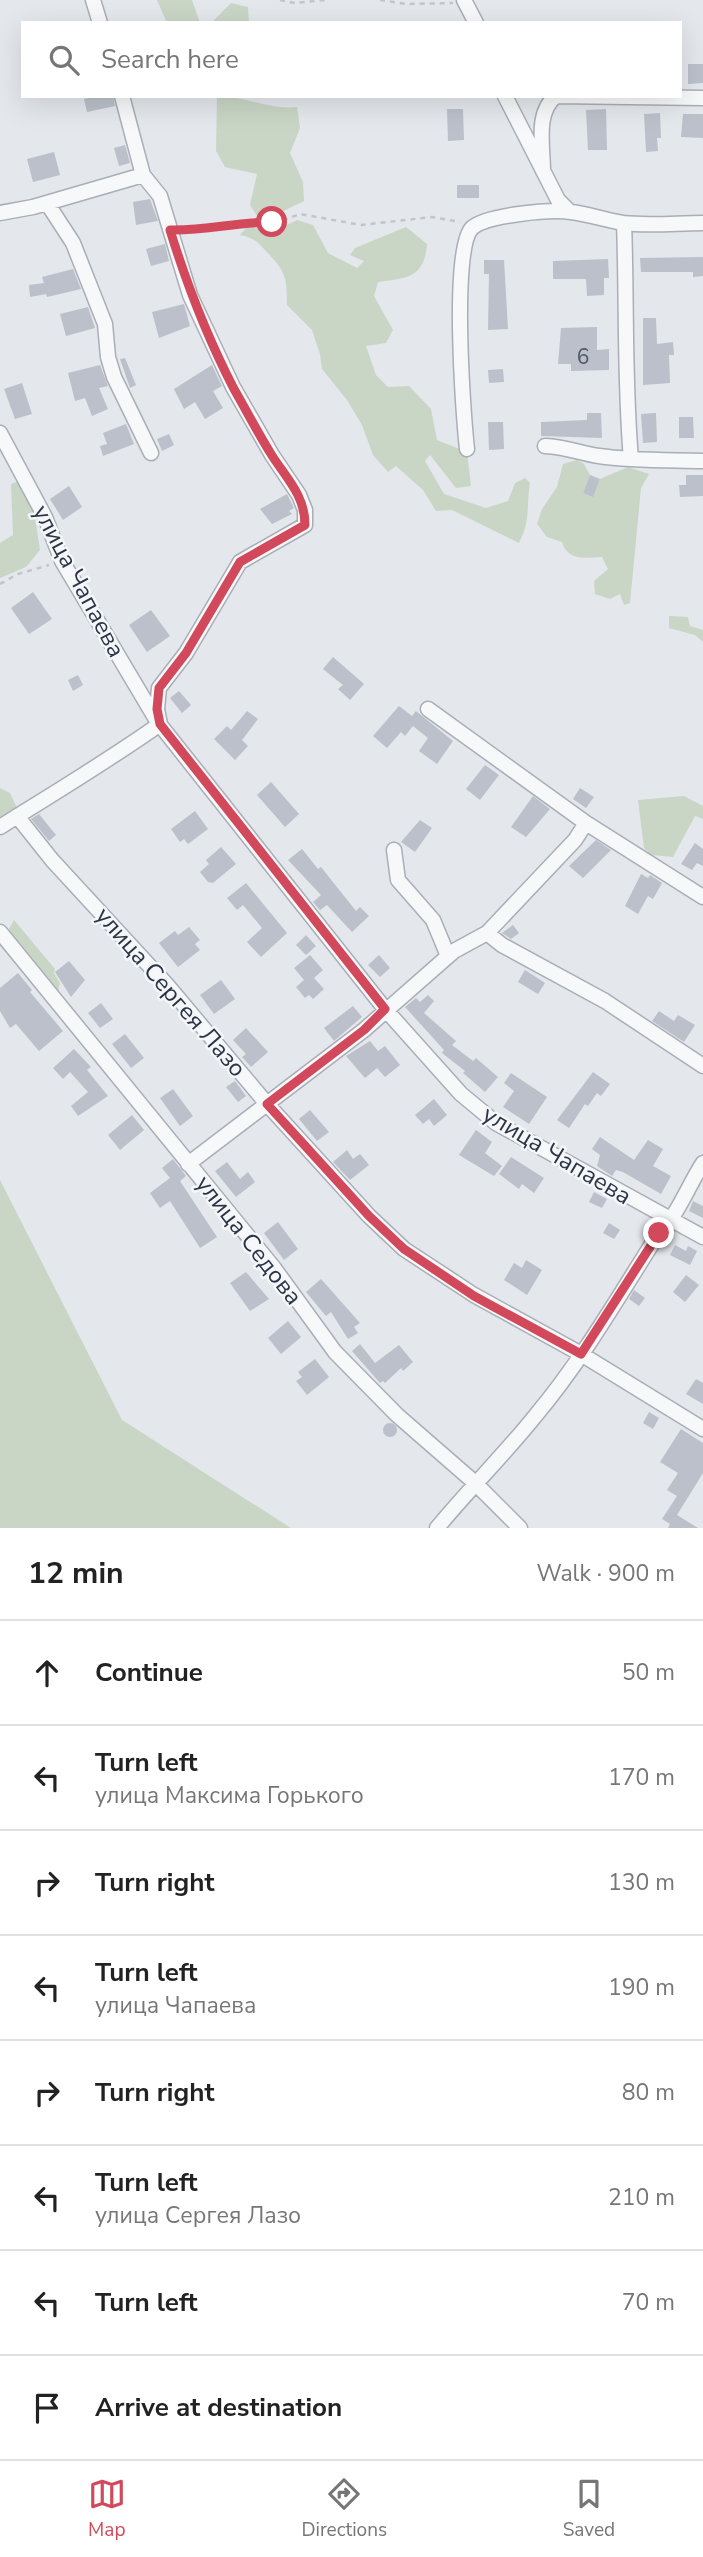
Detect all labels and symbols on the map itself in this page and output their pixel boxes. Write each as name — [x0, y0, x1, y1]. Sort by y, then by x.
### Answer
route start — [256, 206, 287, 237]
house number: 6 — [577, 343, 589, 371]
street label: улица Чапаева — [25, 499, 133, 663]
street label: улица Сергея Лазо — [88, 900, 254, 1084]
street label: улица Чапаева — [477, 1098, 637, 1212]
street label: улица Седова — [188, 1169, 310, 1311]
route end — [643, 1217, 674, 1248]

